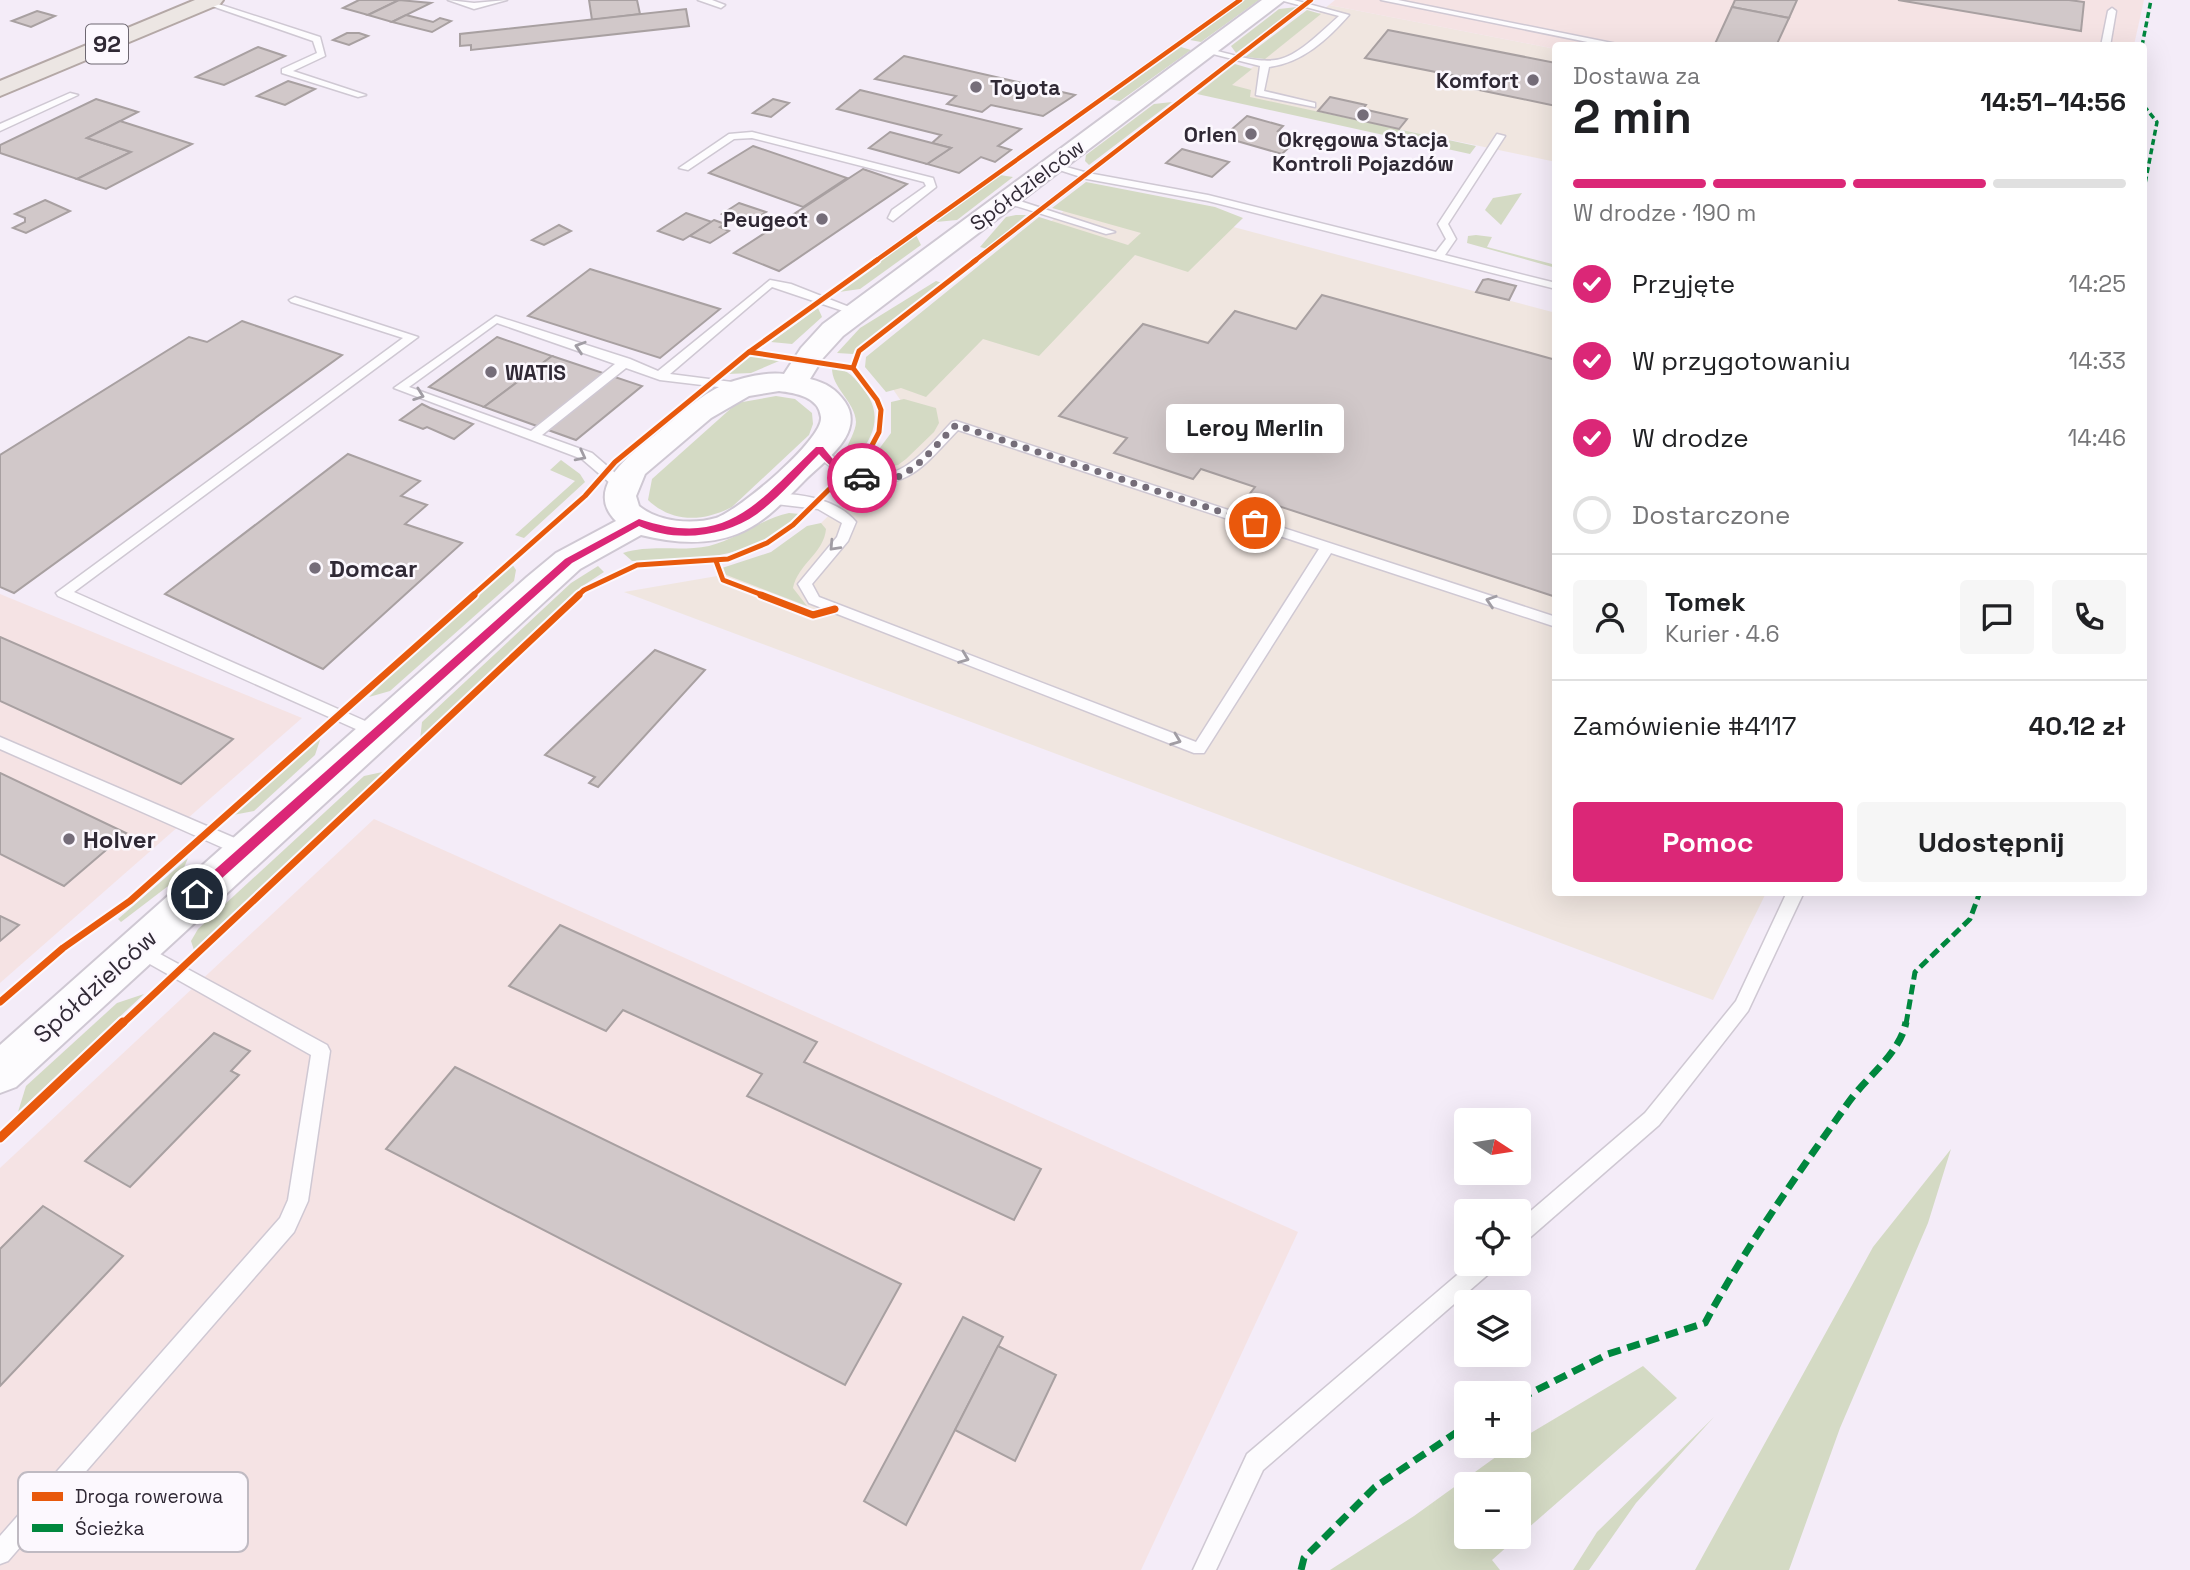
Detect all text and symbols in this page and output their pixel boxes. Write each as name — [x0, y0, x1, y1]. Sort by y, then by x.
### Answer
road number: 92 — [86, 24, 128, 64]
text: Dostawa za — [1573, 61, 1700, 91]
place label: Komfort — [1436, 67, 1519, 94]
marker: Komfort — [1525, 72, 1541, 88]
place label: Toyota — [990, 74, 1060, 101]
marker: Toyota — [968, 79, 984, 95]
text: 14:51–14:56 — [1980, 85, 2126, 119]
text: 2 min — [1573, 88, 1692, 146]
marker: Okręgowa Stacja Kontroli Pojazdów — [1355, 107, 1371, 123]
place label: Orlen — [1184, 121, 1237, 148]
marker: Orlen — [1243, 126, 1259, 142]
place label: Okręgowa Stacja Kontroli Pojazdów — [1272, 126, 1454, 177]
street label: Spółdzielców — [964, 133, 1090, 237]
text: W drodze · 190 m — [1573, 198, 1756, 228]
place label: Peugeot — [723, 206, 808, 233]
marker: Peugeot — [814, 211, 830, 227]
icon: check — [1573, 265, 1611, 303]
text: Przyjęte — [1632, 267, 1735, 301]
text: 14:25 — [2069, 269, 2126, 299]
one-way arrow — [574, 341, 587, 355]
icon: check — [1573, 342, 1611, 380]
text: W przygotowaniu — [1632, 344, 1851, 378]
text: 14:33 — [2068, 346, 2126, 376]
place label: WATIS — [505, 359, 566, 386]
marker: WATIS — [483, 364, 499, 380]
one-way arrow — [413, 387, 425, 401]
callout: Leroy Merlin — [1166, 404, 1344, 453]
text: Leroy Merlin — [1186, 413, 1324, 443]
icon: check — [1573, 419, 1611, 457]
text: W drodze — [1632, 421, 1749, 455]
text: 14:46 — [2068, 423, 2126, 453]
courier — [827, 443, 897, 513]
one-way arrow — [574, 447, 586, 461]
icon: car — [843, 459, 881, 497]
pin — [1225, 493, 1285, 553]
text: Dostarczone — [1632, 498, 1790, 532]
icon: bag — [1236, 504, 1274, 542]
one-way arrow — [830, 538, 842, 551]
place label: Domcar — [329, 553, 418, 584]
marker: Domcar — [307, 560, 323, 576]
button: person — [1573, 580, 1647, 654]
button: chat — [1960, 580, 2034, 654]
button: phone — [2052, 580, 2126, 654]
text: Tomek — [1665, 585, 1746, 619]
one-way arrow — [1485, 595, 1498, 609]
text: Kurier · 4.6 — [1665, 619, 1780, 649]
one-way arrow — [957, 650, 969, 664]
text: Zamówienie #4117 — [1573, 709, 1796, 743]
text: 40.12 zł — [2029, 709, 2126, 743]
one-way arrow — [1169, 732, 1181, 746]
button: Pomoc — [1573, 802, 1843, 882]
button: Udostępnij — [1857, 802, 2126, 882]
place label: Holver — [83, 824, 156, 855]
marker: Holver — [61, 831, 77, 847]
pin — [167, 864, 227, 924]
icon: home — [178, 875, 216, 913]
street label: Spółdzielców — [27, 922, 163, 1050]
north arrow — [1454, 1108, 1531, 1185]
map controls — [1454, 1108, 1531, 1549]
button: locate — [1454, 1199, 1531, 1276]
button: layers — [1454, 1290, 1531, 1367]
button: + — [1454, 1381, 1531, 1458]
legend — [18, 1472, 248, 1552]
button: − — [1454, 1472, 1531, 1549]
text: Droga rowerowa — [75, 1484, 223, 1509]
text: Ścieżka — [75, 1516, 144, 1541]

